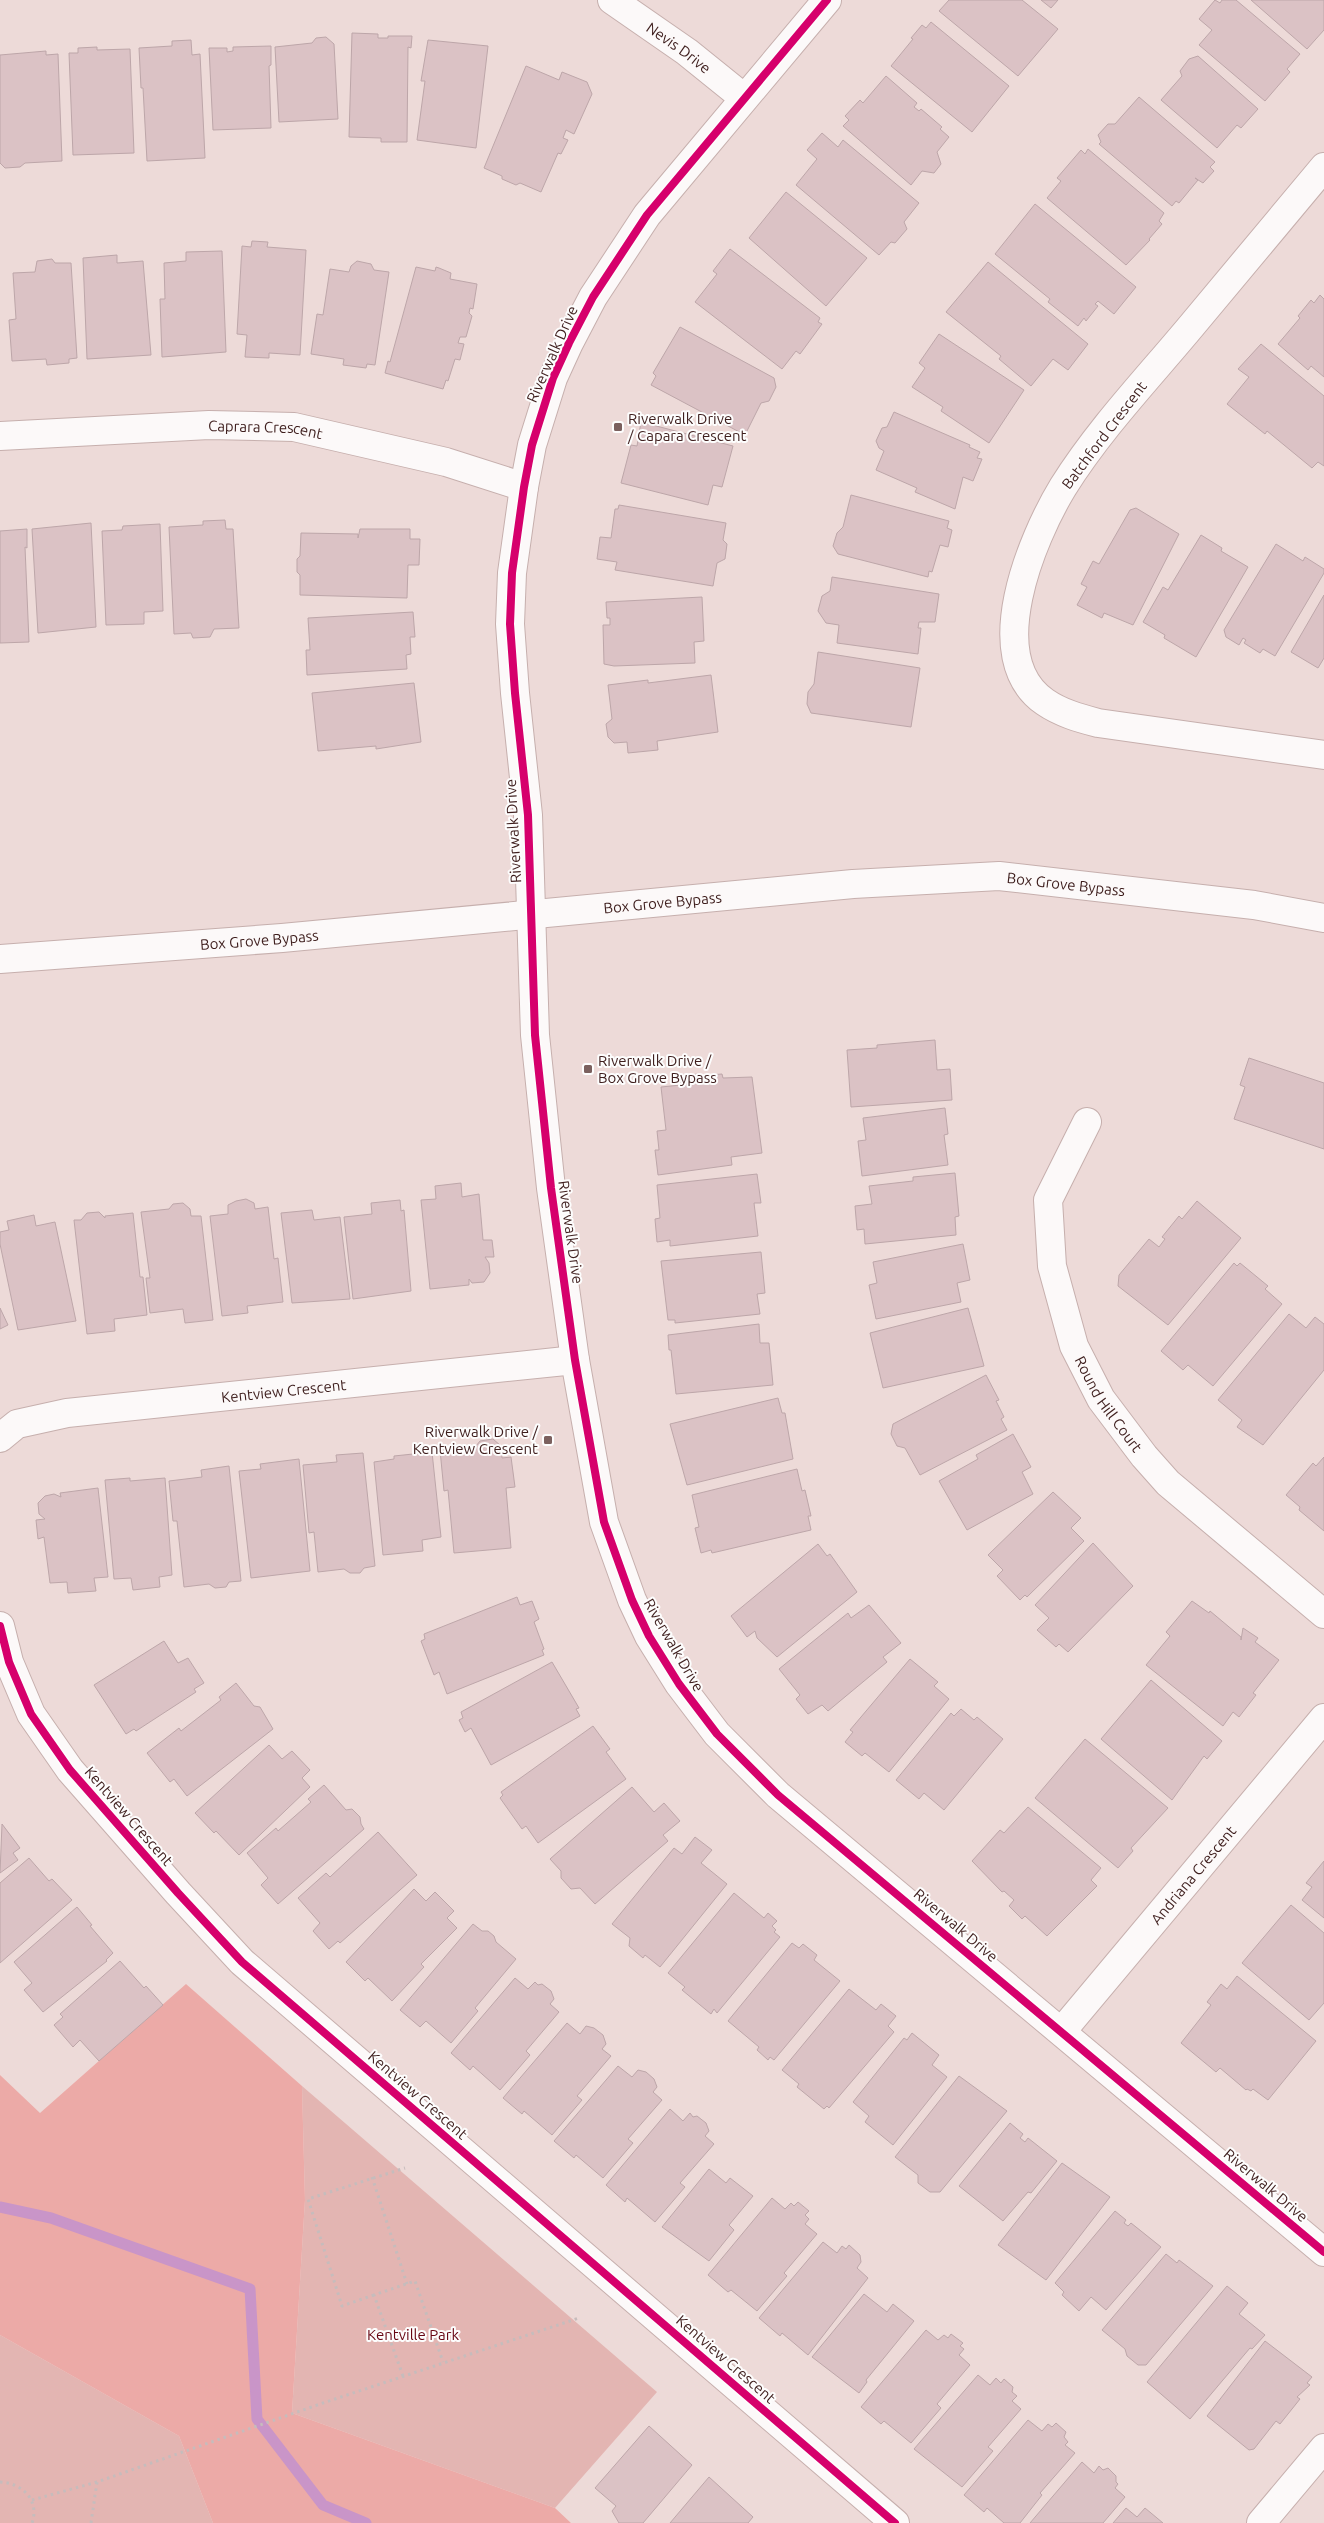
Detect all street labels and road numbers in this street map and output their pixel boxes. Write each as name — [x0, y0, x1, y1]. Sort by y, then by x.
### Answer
street label: Nevis Drive — [644, 18, 714, 76]
street label: Riverwalk Drive — [523, 303, 581, 405]
street label: Batchford Crescent — [1058, 378, 1150, 492]
street label: Caprara Crescent — [208, 416, 325, 442]
street label: Riverwalk Drive — [502, 778, 524, 884]
street label: Box Grove Bypass — [1006, 868, 1126, 899]
street label: Box Grove Bypass — [603, 888, 722, 916]
street label: Box Grove Bypass — [199, 926, 319, 953]
street label: Riverwalk Drive — [555, 1179, 587, 1285]
street label: Round Hill Court — [1072, 1353, 1146, 1455]
street label: Kentview Crescent — [220, 1375, 347, 1405]
street label: Riverwalk Drive — [641, 1596, 707, 1694]
street label: Kentview Crescent — [81, 1763, 177, 1869]
street label: Andriana Crescent — [1147, 1822, 1239, 1927]
street label: Riverwalk Drive — [911, 1885, 1001, 1965]
street label: Kentview Crescent — [365, 2047, 471, 2143]
street label: Riverwalk Drive — [1221, 2145, 1311, 2225]
street label: Kentview Crescent — [673, 2311, 779, 2407]

